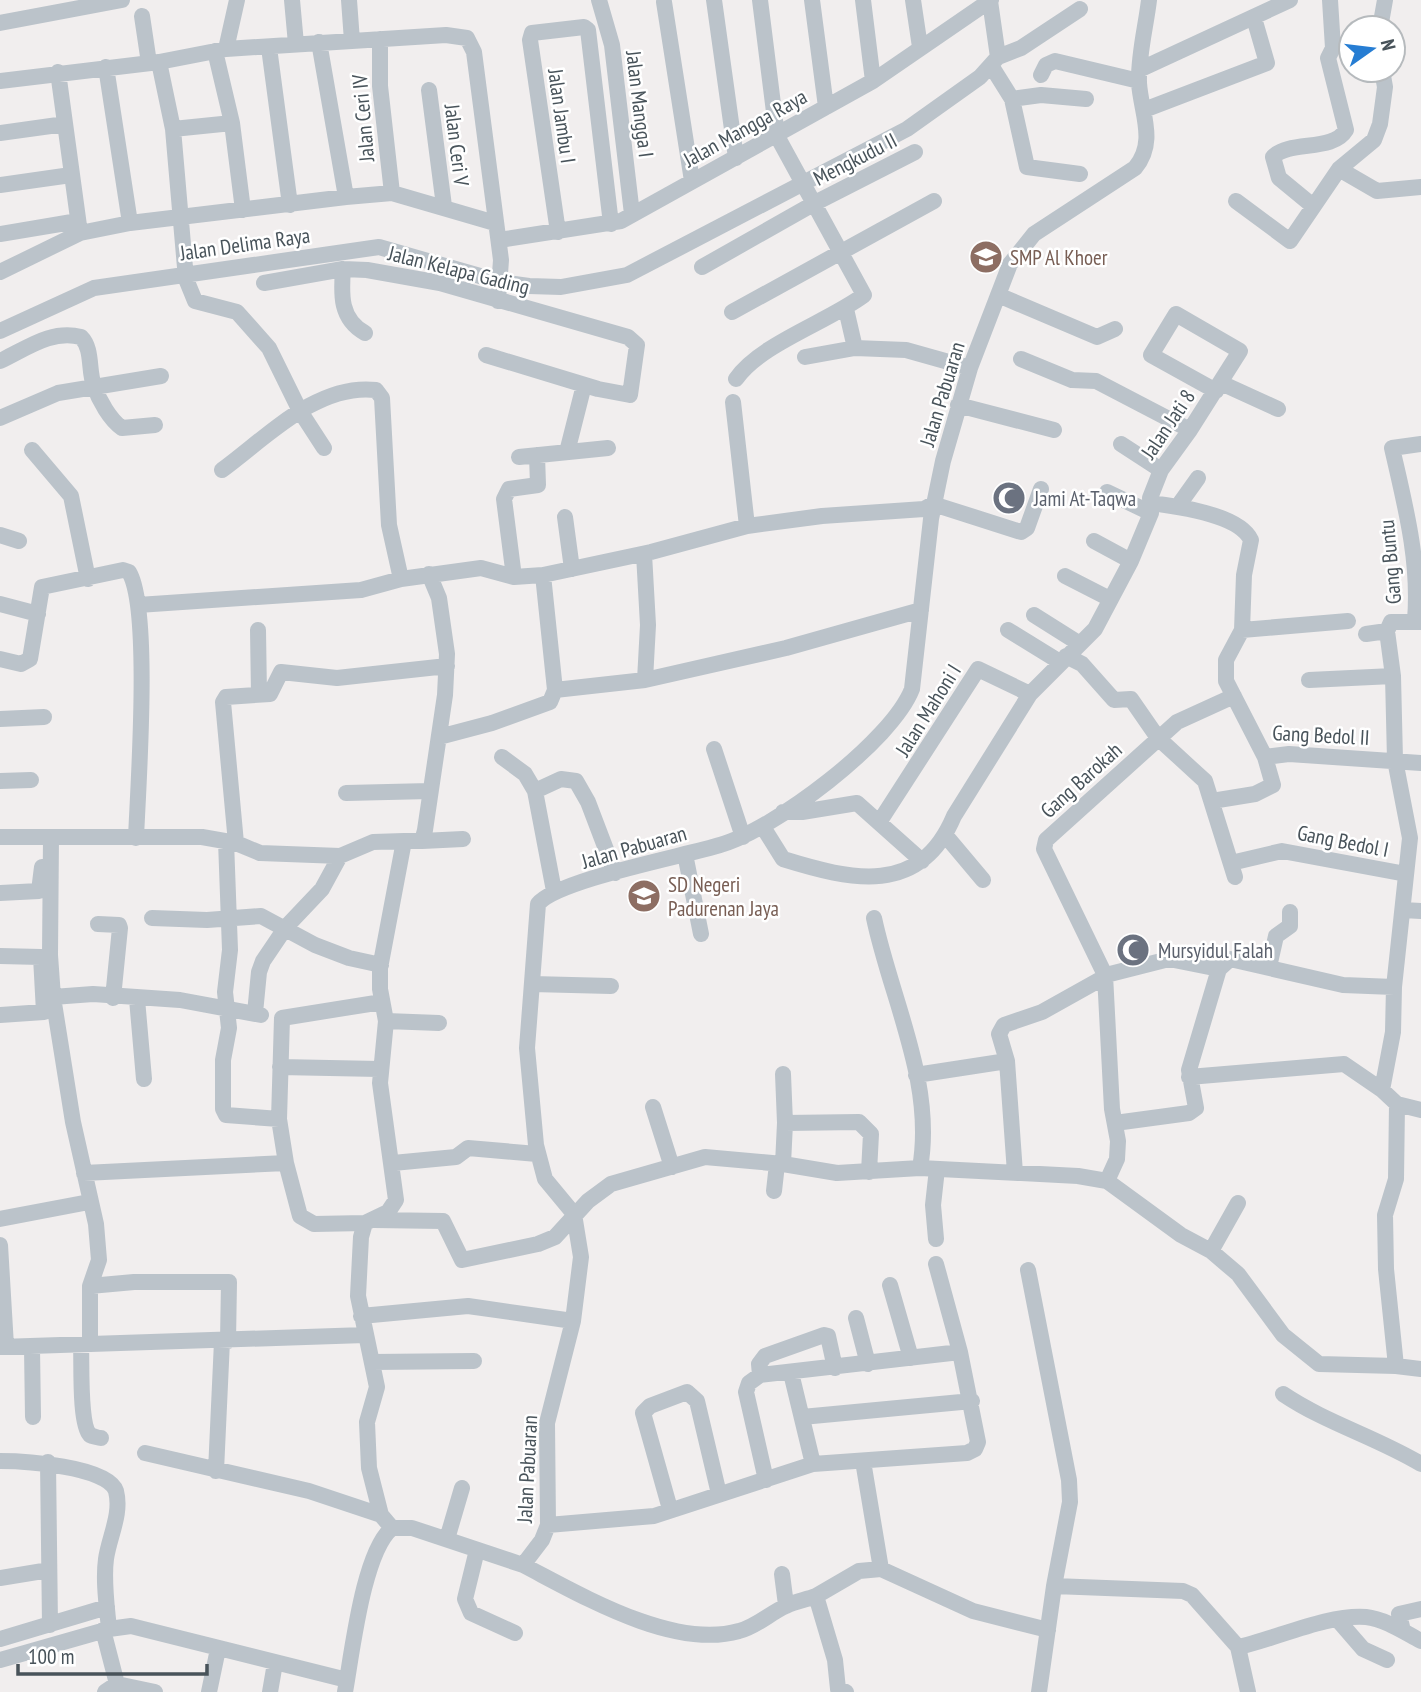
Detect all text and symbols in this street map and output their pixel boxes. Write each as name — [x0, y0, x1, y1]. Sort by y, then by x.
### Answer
north arrow — [1337, 14, 1407, 84]
text: N — [1376, 37, 1401, 53]
street label: Jalan Mangga I — [620, 48, 660, 159]
street label: Jalan Jambu I — [542, 66, 582, 165]
street label: Jalan Ceri IV — [346, 73, 380, 164]
street label: Jalan Mangga Raya — [678, 83, 812, 174]
street label: Jalan Ceri V — [438, 102, 475, 188]
street label: Mengkudu II — [809, 127, 901, 191]
street label: Jalan Delima Raya — [177, 222, 312, 267]
school or university icon: SMP Al Khoer — [967, 238, 1005, 276]
street label: Jalan Kelapa Gading — [385, 239, 532, 301]
place label: SMP Al Khoer — [1010, 244, 1108, 271]
street label: Jalan Pabuaran — [913, 339, 971, 450]
street label: Jalan Jati 8 — [1134, 384, 1201, 465]
mosque icon: Jami At-Taqwa — [990, 479, 1028, 517]
place label: Jami At-Taqwa — [1033, 485, 1136, 512]
street label: Gang Buntu — [1373, 519, 1407, 605]
street label: Jalan Mahoni I — [889, 659, 967, 762]
street label: Gang Bedol II — [1272, 719, 1370, 751]
street label: Gang Barokah — [1035, 736, 1127, 824]
street label: Jalan Pabuaran — [578, 819, 690, 875]
street label: Gang Bedol I — [1295, 819, 1391, 863]
place label: SD Negeri Padurenan Jaya — [668, 871, 779, 922]
school or university icon: SD Negeri Padurenan Jaya — [625, 877, 663, 915]
mosque icon: Mursyidul Falah — [1114, 931, 1152, 969]
place label: Mursyidul Falah — [1158, 937, 1273, 964]
street label: Jalan Pabuaran — [511, 1415, 543, 1524]
scale bar — [18, 1632, 206, 1676]
text: 100 m — [28, 1643, 74, 1670]

